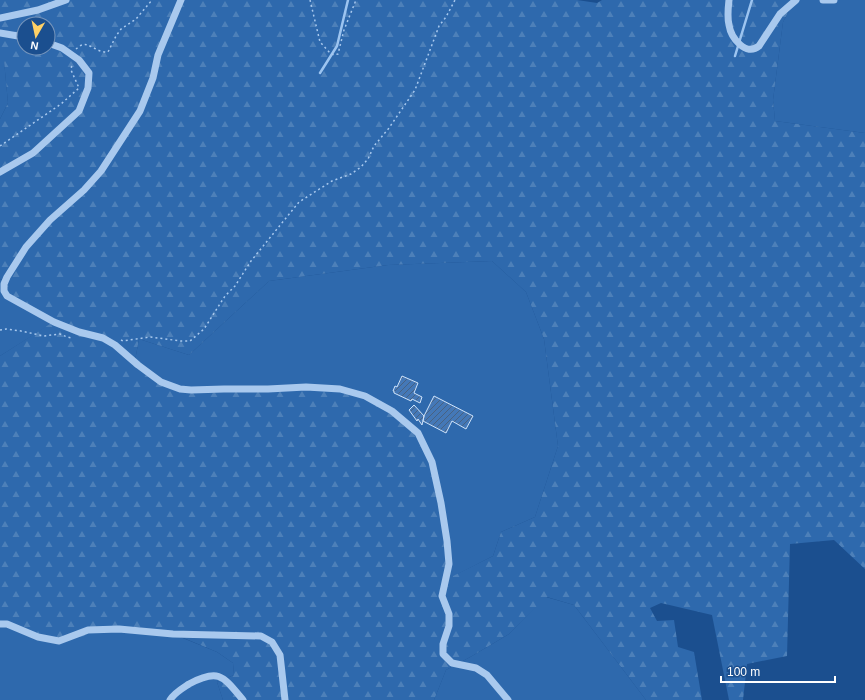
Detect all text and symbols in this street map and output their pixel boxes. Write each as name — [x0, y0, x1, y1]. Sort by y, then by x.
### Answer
north arrow — [16, 16, 56, 56]
text: N — [30, 39, 39, 52]
scale bar — [721, 658, 835, 684]
text: 100 m — [727, 665, 760, 679]

